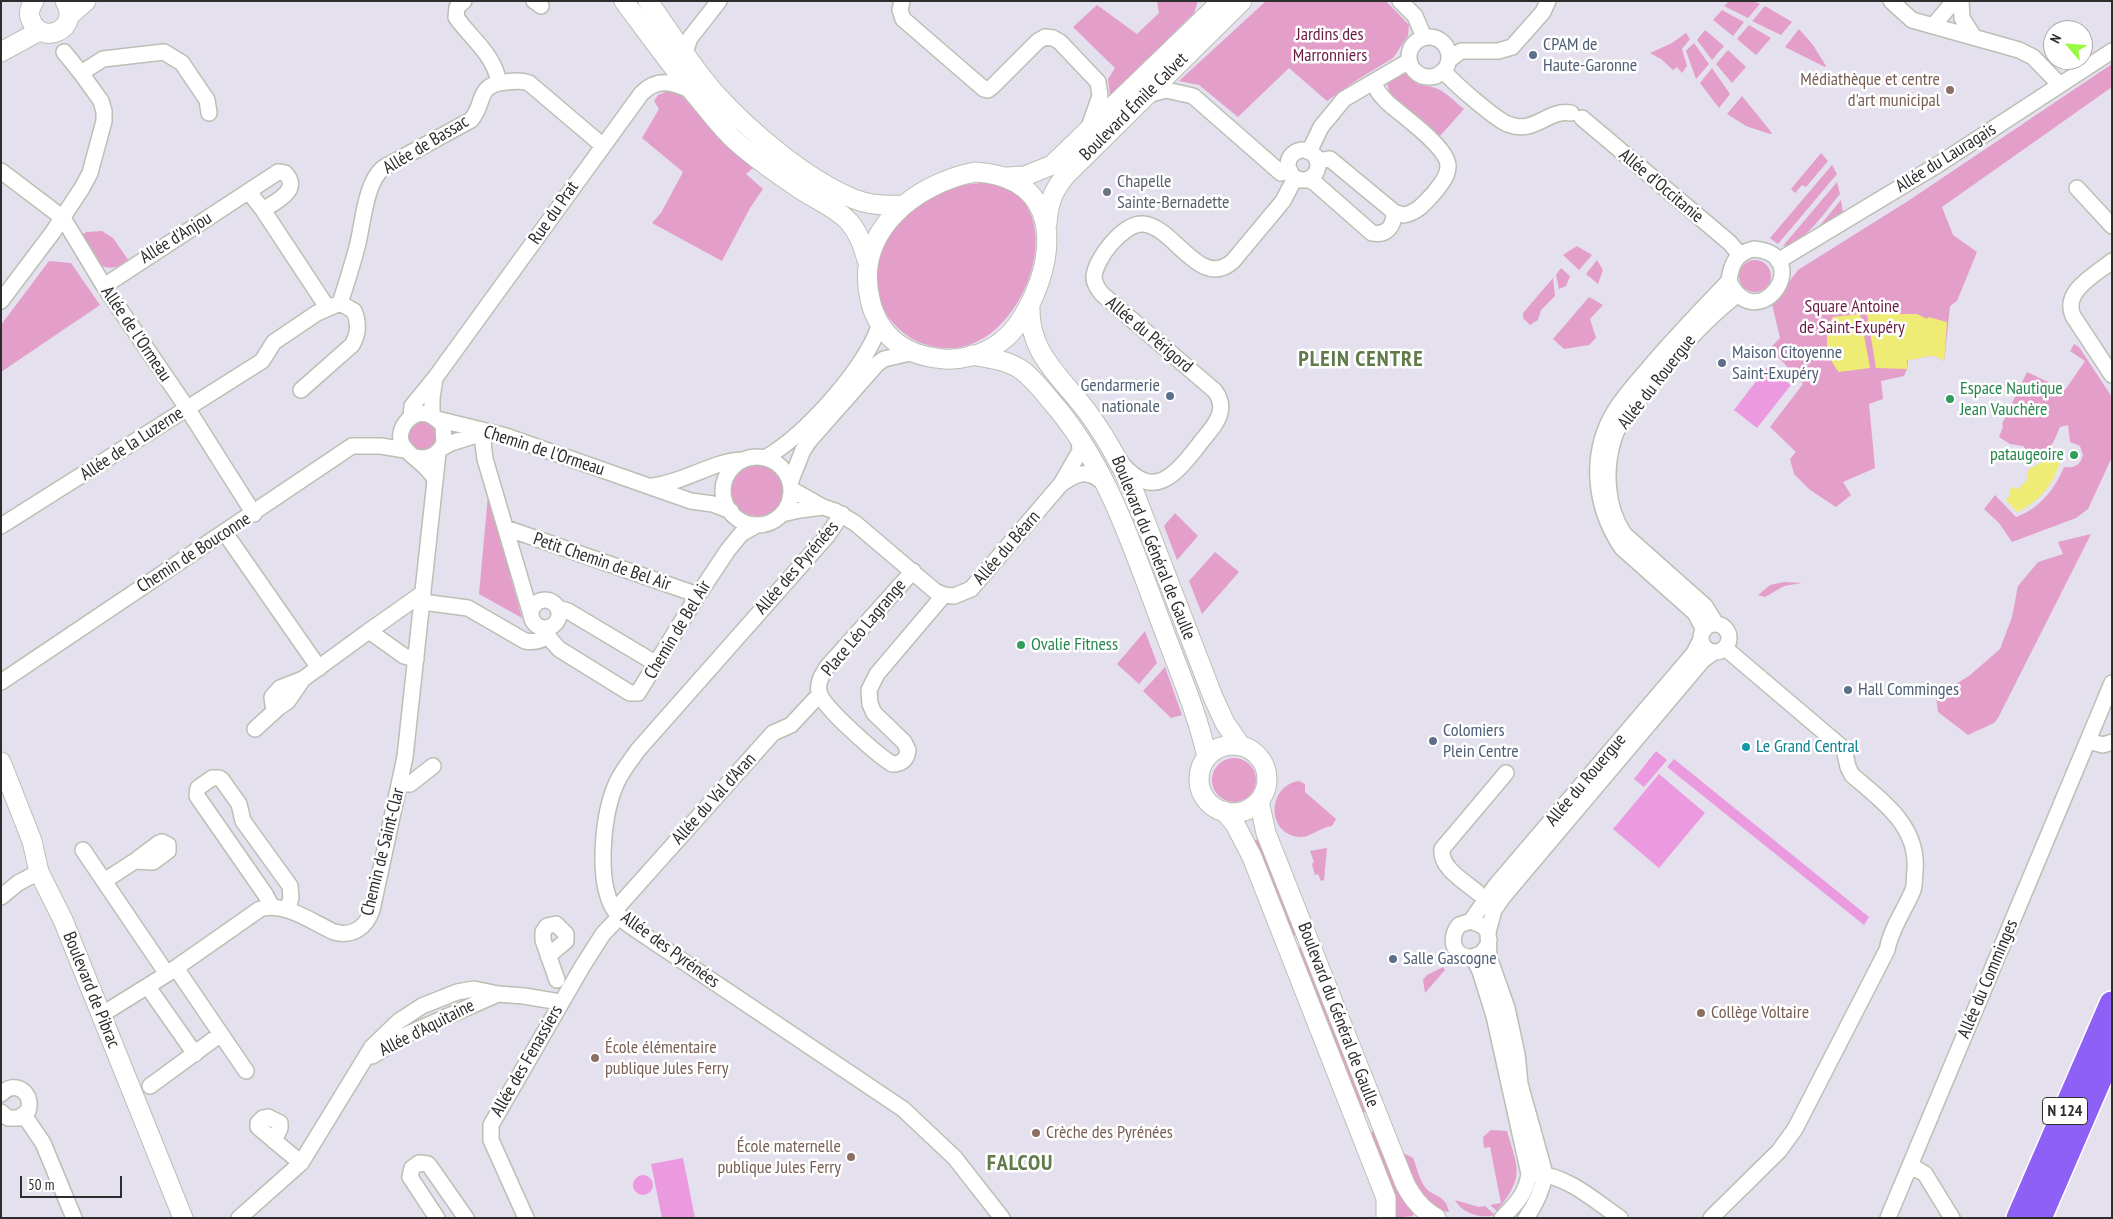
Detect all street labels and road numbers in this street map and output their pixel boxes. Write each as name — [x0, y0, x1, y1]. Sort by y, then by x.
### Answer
street label: Boulevard Émile Calvet — [1076, 49, 1192, 165]
street label: Allée de Bassac — [379, 111, 473, 179]
street label: Allée du Lauragais — [1892, 119, 2000, 197]
street label: Allée d'Occitanie — [1614, 144, 1708, 228]
street label: Rue du Prat — [525, 177, 583, 249]
street label: Allée d'Anjou — [136, 207, 216, 269]
street label: Allée de l'Ormeau — [96, 282, 176, 386]
street label: Allée du Périgord — [1101, 292, 1197, 378]
street label: Allée du Rouergue — [1613, 331, 1701, 433]
street label: Allée de la Luzerne — [76, 403, 188, 485]
street label: Chemin de l'Ormeau — [481, 421, 607, 481]
street label: Boulevard du Général de Gaulle — [1106, 453, 1200, 643]
street label: Allée du Béarn — [969, 507, 1045, 589]
street label: Chemin de Bouconne — [133, 508, 255, 598]
street label: Allée des Pyrénées — [751, 517, 843, 619]
street label: Petit Chemin de Bel Air — [530, 528, 674, 596]
street label: Place Léo Lagrange — [817, 575, 911, 681]
street label: Chemin de Bel Air — [640, 577, 716, 683]
street label: Allée du Rouergue — [1541, 729, 1631, 831]
street label: Allée du Val d'Aran — [667, 749, 761, 849]
street label: Chemin de Saint-Clar — [357, 786, 409, 918]
street label: Allée des Pyrénées — [617, 907, 723, 993]
street label: Allée du Comminges — [1953, 916, 2023, 1042]
street label: Boulevard du Général de Gaulle — [1293, 920, 1383, 1110]
street label: Boulevard de Pibrac — [58, 929, 124, 1051]
street label: Allée d'Aquitaine — [376, 995, 478, 1061]
street label: Allée des Fenassiers — [486, 1001, 568, 1121]
road number: N 124 — [2042, 1098, 2088, 1124]

